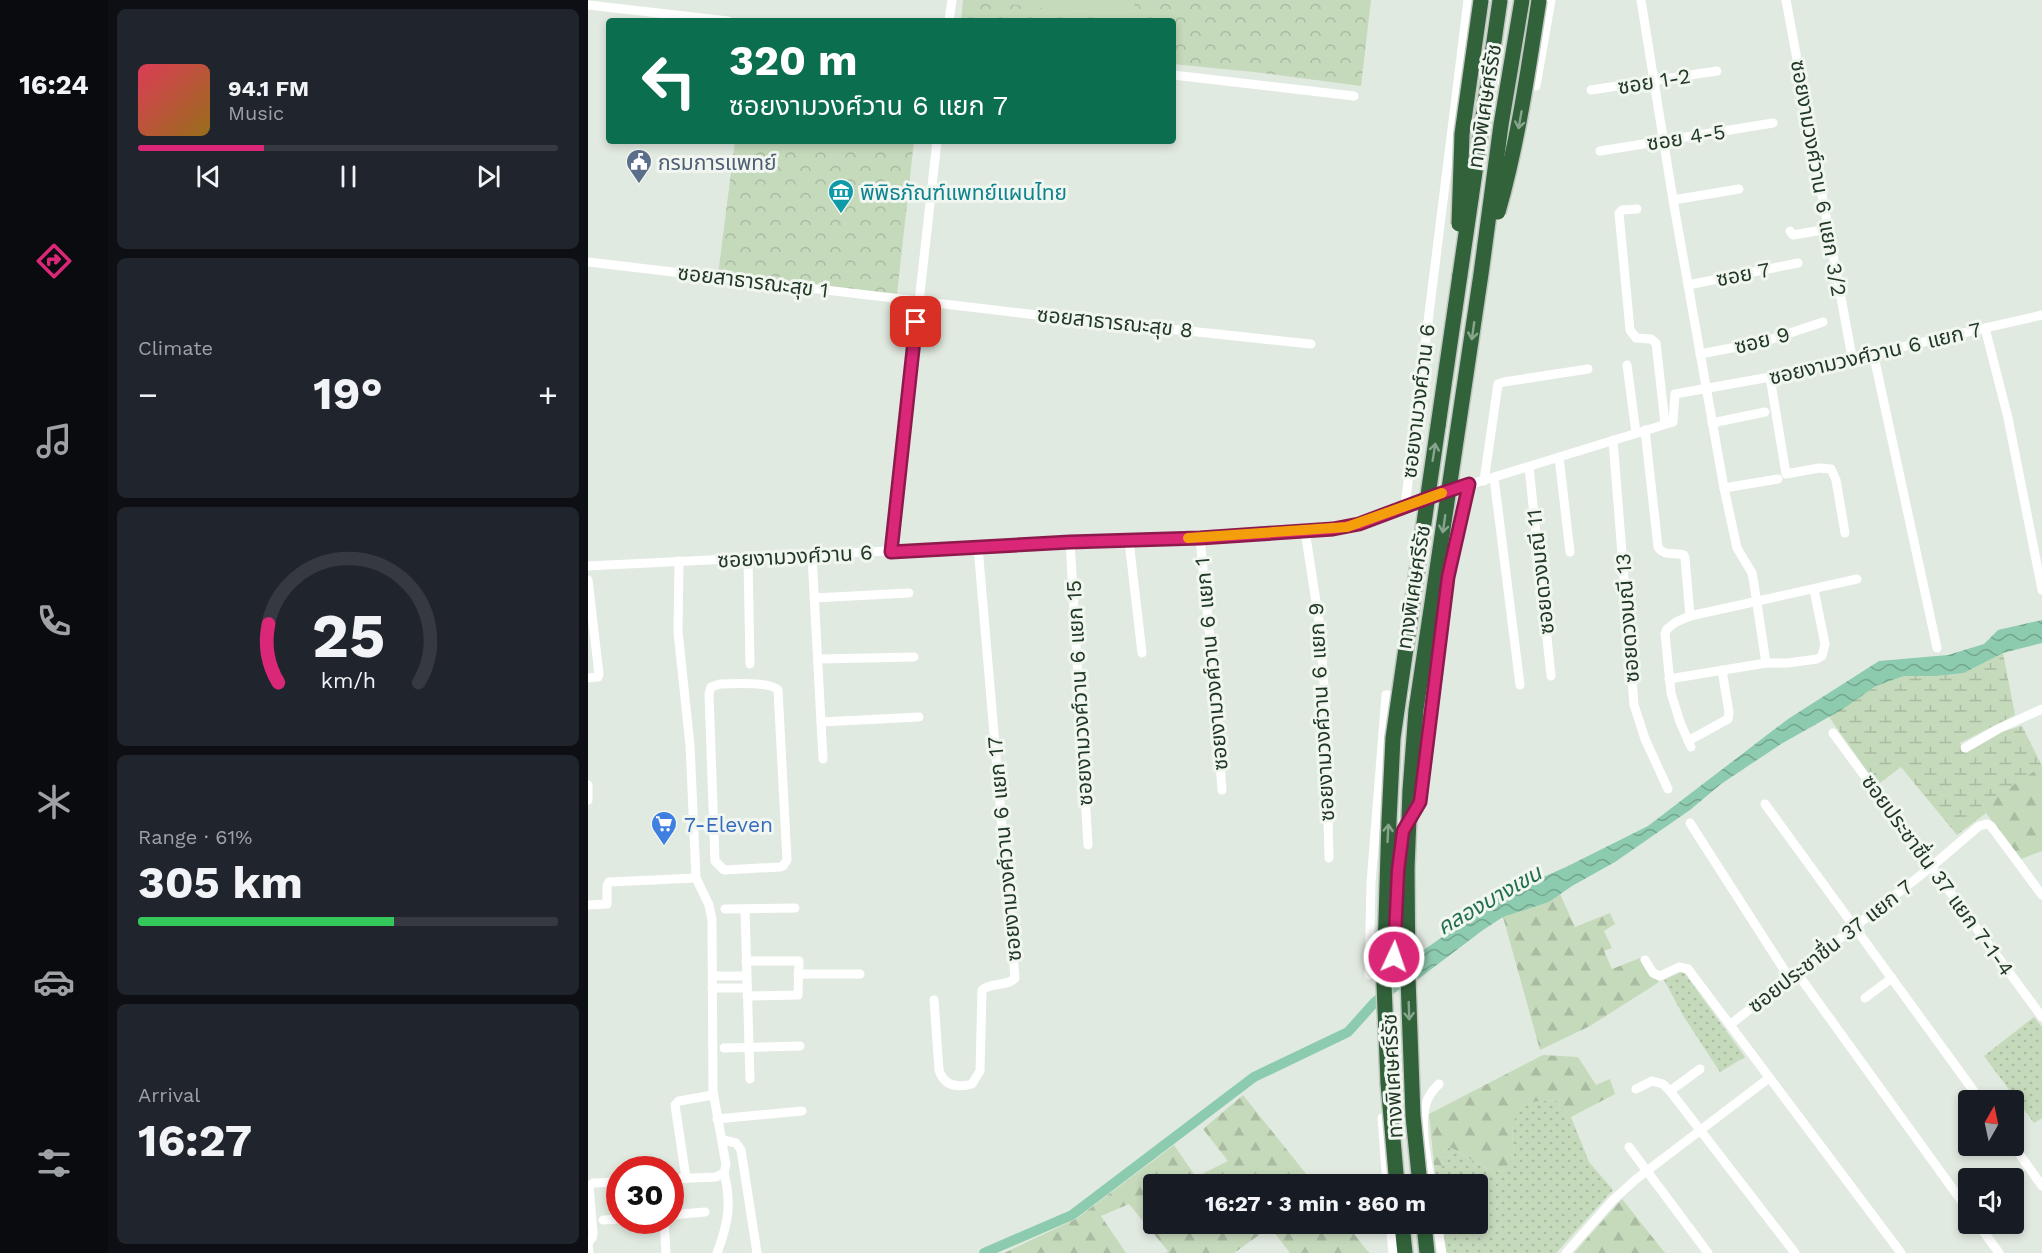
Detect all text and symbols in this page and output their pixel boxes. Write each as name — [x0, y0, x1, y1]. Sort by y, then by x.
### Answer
text: 320 m — [729, 36, 858, 85]
icon: left — [630, 42, 708, 120]
street label: ทางพิเศษศรีรัช — [1462, 42, 1506, 170]
street label: ซอยงามวงศ์วาน 6 แยก 3/2 — [1786, 58, 1852, 298]
street label: ซอย 1-2 — [1616, 63, 1692, 99]
text: 16:24 — [19, 69, 89, 101]
text: 94.1 FM — [228, 76, 309, 101]
text: ซอยงามวงศ์วาน 6 แยก 7 — [729, 90, 1008, 122]
text: Music — [228, 101, 284, 125]
one-way arrow — [1514, 110, 1525, 129]
street label: ซอย 4-5 — [1645, 118, 1727, 156]
public building icon: กรมการแพทย์ — [624, 147, 654, 185]
place label: กรมการแพทย์ — [658, 150, 777, 175]
icon: previous — [192, 160, 225, 193]
icon: pause — [332, 160, 365, 193]
icon: next — [472, 160, 505, 193]
museum icon: พิพิธภัณฑ์แพทย์แผนไทย — [826, 177, 856, 215]
place label: พิพิธภัณฑ์แพทย์แผนไทย — [860, 180, 1067, 205]
icon: directions — [33, 240, 75, 282]
street label: ซอย 7 — [1714, 257, 1772, 291]
street label: ซอยสาธารณะสุข 1 — [676, 259, 830, 304]
pin — [890, 296, 941, 347]
street label: ซอยสาธารณะสุข 8 — [1036, 301, 1194, 344]
icon: arrive — [899, 305, 932, 338]
street label: ซอยงามวงศ์วาน 6 แยก 7 — [1766, 316, 1984, 390]
one-way arrow — [1467, 321, 1478, 341]
street label: ซอย 9 — [1732, 321, 1792, 359]
street label: ซอยงามวงศ์วาน 6 — [1396, 322, 1440, 480]
text: Climate — [138, 336, 213, 360]
text: 19° — [313, 367, 383, 420]
text: − — [138, 375, 158, 414]
text: + — [538, 375, 558, 414]
icon: music — [33, 420, 75, 462]
one-way arrow — [1429, 443, 1440, 463]
street label: ซอยดวงมณี 11 — [1521, 508, 1559, 636]
one-way arrow — [1439, 514, 1450, 534]
street label: ทางพิเศษศรีรัช — [1391, 523, 1435, 651]
street label: ซอยงามวงศ์วาน 6 — [717, 539, 873, 573]
street label: ซอยดวงมณี 13 — [1610, 552, 1644, 684]
street label: ซอยงามวงศ์วาน 6 แยก 1 — [1189, 556, 1233, 772]
street label: ซอยงามวงศ์วาน 6 แยก 15 — [1061, 579, 1097, 807]
icon: phone — [33, 600, 75, 642]
text: 25 — [311, 600, 385, 673]
street label: ซอยงามวงศ์วาน 6 แยก 9 — [1303, 602, 1339, 822]
text: km/h — [320, 669, 376, 694]
street label: ซอยงามวงศ์วาน 6 แยก 17 — [982, 735, 1026, 962]
street label: ซอยประชาชื่น 37 แยก 7-1-4 — [1857, 768, 2021, 980]
icon: climate — [33, 781, 75, 823]
supermarket icon: 7-Eleven — [649, 809, 679, 847]
place label: 7-Eleven — [684, 812, 773, 837]
one-way arrow — [1383, 824, 1394, 844]
text: Range · 61% — [138, 825, 252, 849]
text: 305 km — [138, 856, 303, 909]
water label: คลองบางเขน — [1432, 859, 1547, 940]
street label: ซอยประชาชื่น 37 แยก 7 — [1741, 872, 1917, 1018]
position arrow — [1362, 925, 1426, 989]
icon: car — [33, 961, 75, 1003]
one-way arrow — [1404, 1000, 1415, 1020]
street label: ทางพิเศษศรีรัช — [1376, 1013, 1408, 1139]
text: Arrival — [138, 1083, 200, 1107]
north arrow — [1958, 1090, 2024, 1156]
map controls — [1958, 1090, 2024, 1234]
text: 16:27 — [138, 1114, 252, 1167]
icon: filters — [33, 1142, 75, 1184]
speed limit sign: 30 — [606, 1156, 684, 1234]
button: sound — [1958, 1168, 2024, 1234]
text: 16:27 · 3 min · 860 m — [1205, 1191, 1426, 1216]

